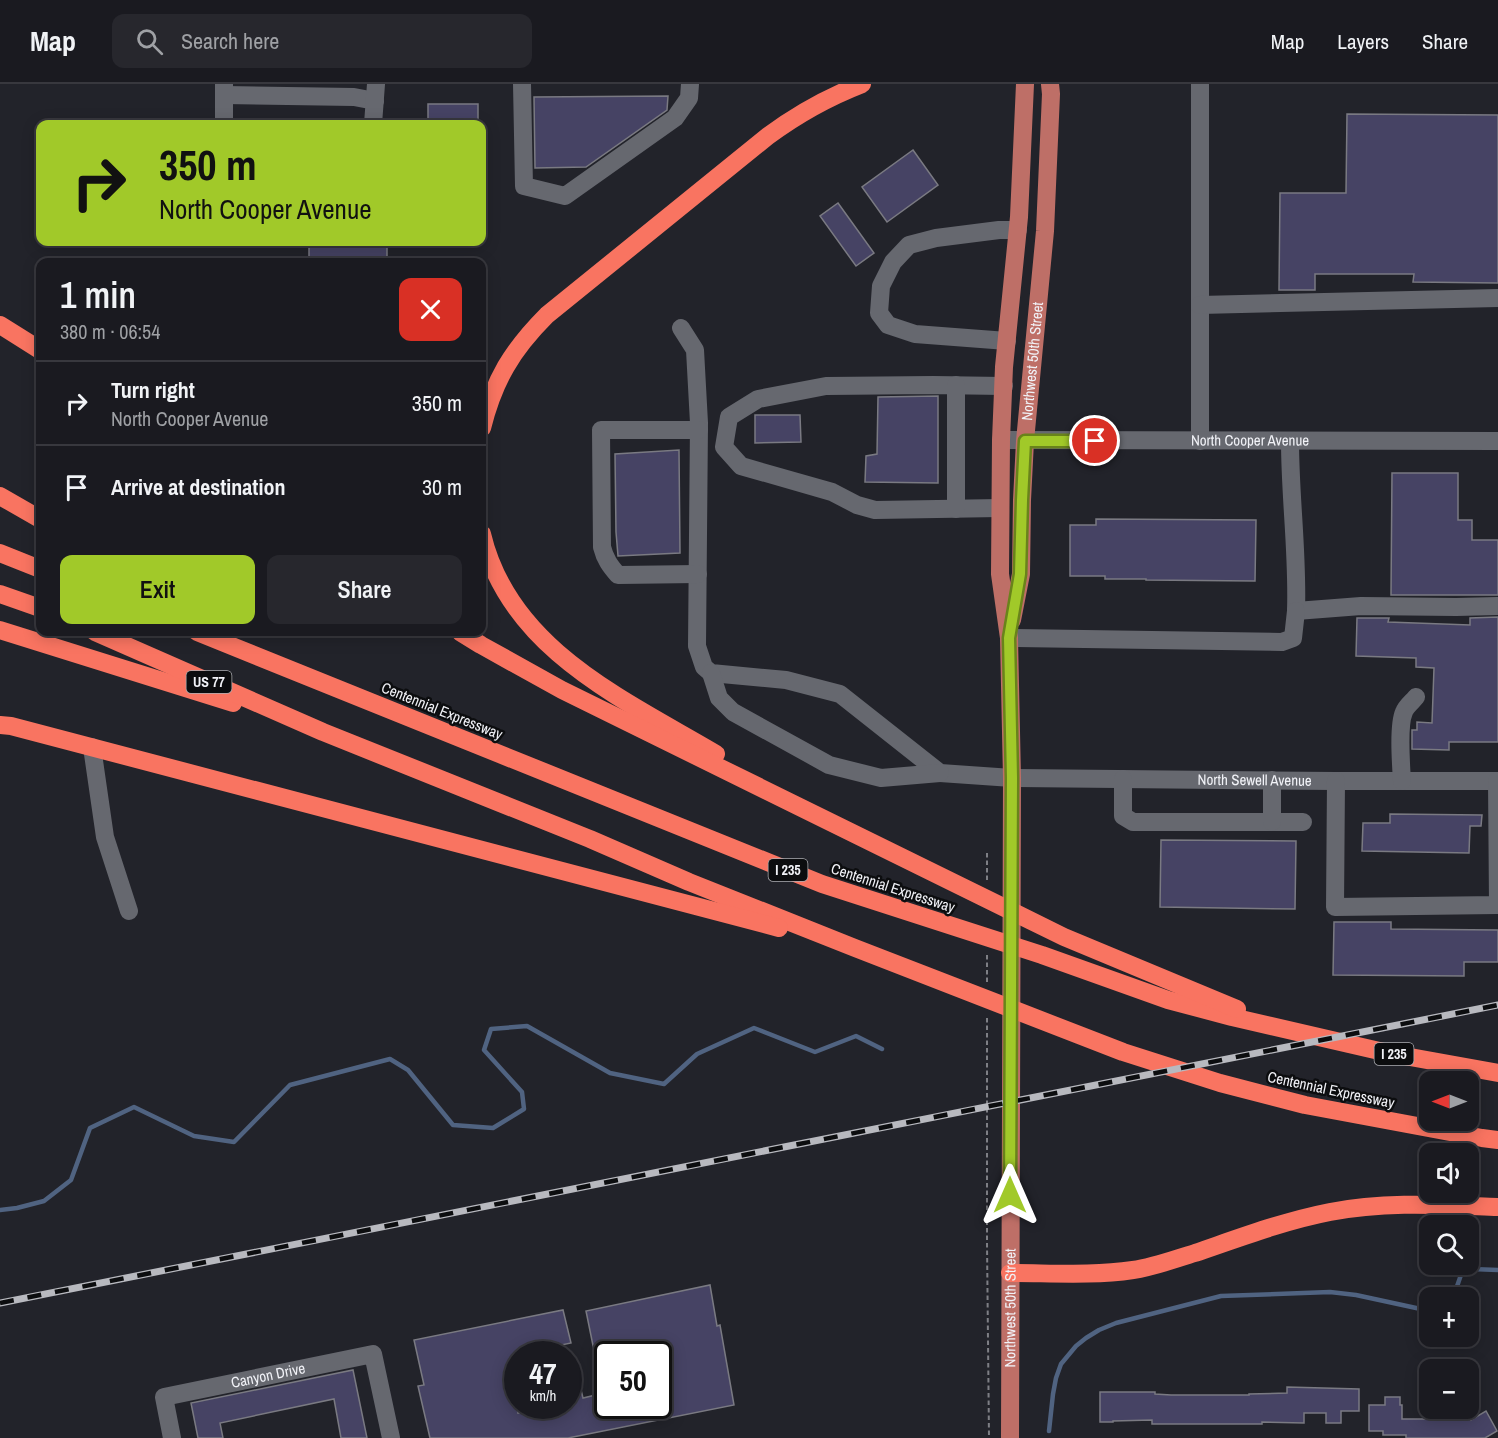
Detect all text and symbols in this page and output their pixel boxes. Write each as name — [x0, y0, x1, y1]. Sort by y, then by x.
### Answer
search box — [112, 14, 532, 68]
text: Map — [30, 22, 76, 60]
icon: search — [133, 25, 166, 58]
text: Search here — [181, 26, 279, 56]
text: Map — [1271, 27, 1304, 56]
text: Layers — [1337, 27, 1389, 56]
text: Share — [1422, 27, 1468, 56]
text: 350 m — [159, 137, 257, 193]
icon: right — [60, 144, 138, 222]
text: North Cooper Avenue — [159, 191, 372, 227]
text: 1 min — [60, 271, 136, 319]
button: close — [399, 278, 462, 341]
street label: Northwest 50th Street — [1016, 300, 1048, 422]
text: 380 m · 06:54 — [60, 318, 160, 345]
text: Turn right — [111, 375, 195, 405]
icon: right — [60, 387, 93, 420]
text: 350 m — [412, 388, 462, 418]
text: North Cooper Avenue — [111, 405, 268, 432]
pin — [1069, 415, 1120, 466]
icon: arrive — [1078, 424, 1111, 457]
street label: North Cooper Avenue — [1191, 429, 1309, 451]
icon: arrive — [60, 471, 93, 504]
text: Arrive at destination — [111, 472, 285, 502]
text: 30 m — [422, 472, 462, 502]
button: Exit — [60, 555, 255, 624]
button: Share — [267, 555, 462, 624]
road number: US 77 — [186, 671, 232, 693]
street label: Centennial Expressway — [378, 677, 507, 745]
street label: North Sewell Avenue — [1198, 769, 1312, 791]
street label: Centennial Expressway — [828, 858, 959, 918]
road number: I 235 — [768, 859, 808, 881]
road number: I 235 — [1374, 1043, 1414, 1065]
street label: Centennial Expressway — [1266, 1066, 1397, 1113]
north arrow — [1419, 1071, 1479, 1131]
map controls — [1419, 1071, 1479, 1419]
button: sound — [1419, 1143, 1479, 1203]
position arrow — [978, 1163, 1042, 1227]
button: search — [1419, 1215, 1479, 1275]
street label: Northwest 50th Street — [999, 1248, 1021, 1368]
button: + — [1419, 1287, 1479, 1347]
speed limit sign: 50 — [594, 1341, 672, 1419]
text: 47 — [529, 1353, 557, 1393]
street label: Canyon Drive — [229, 1357, 307, 1393]
button: − — [1419, 1359, 1479, 1419]
text: km/h — [530, 1385, 556, 1406]

